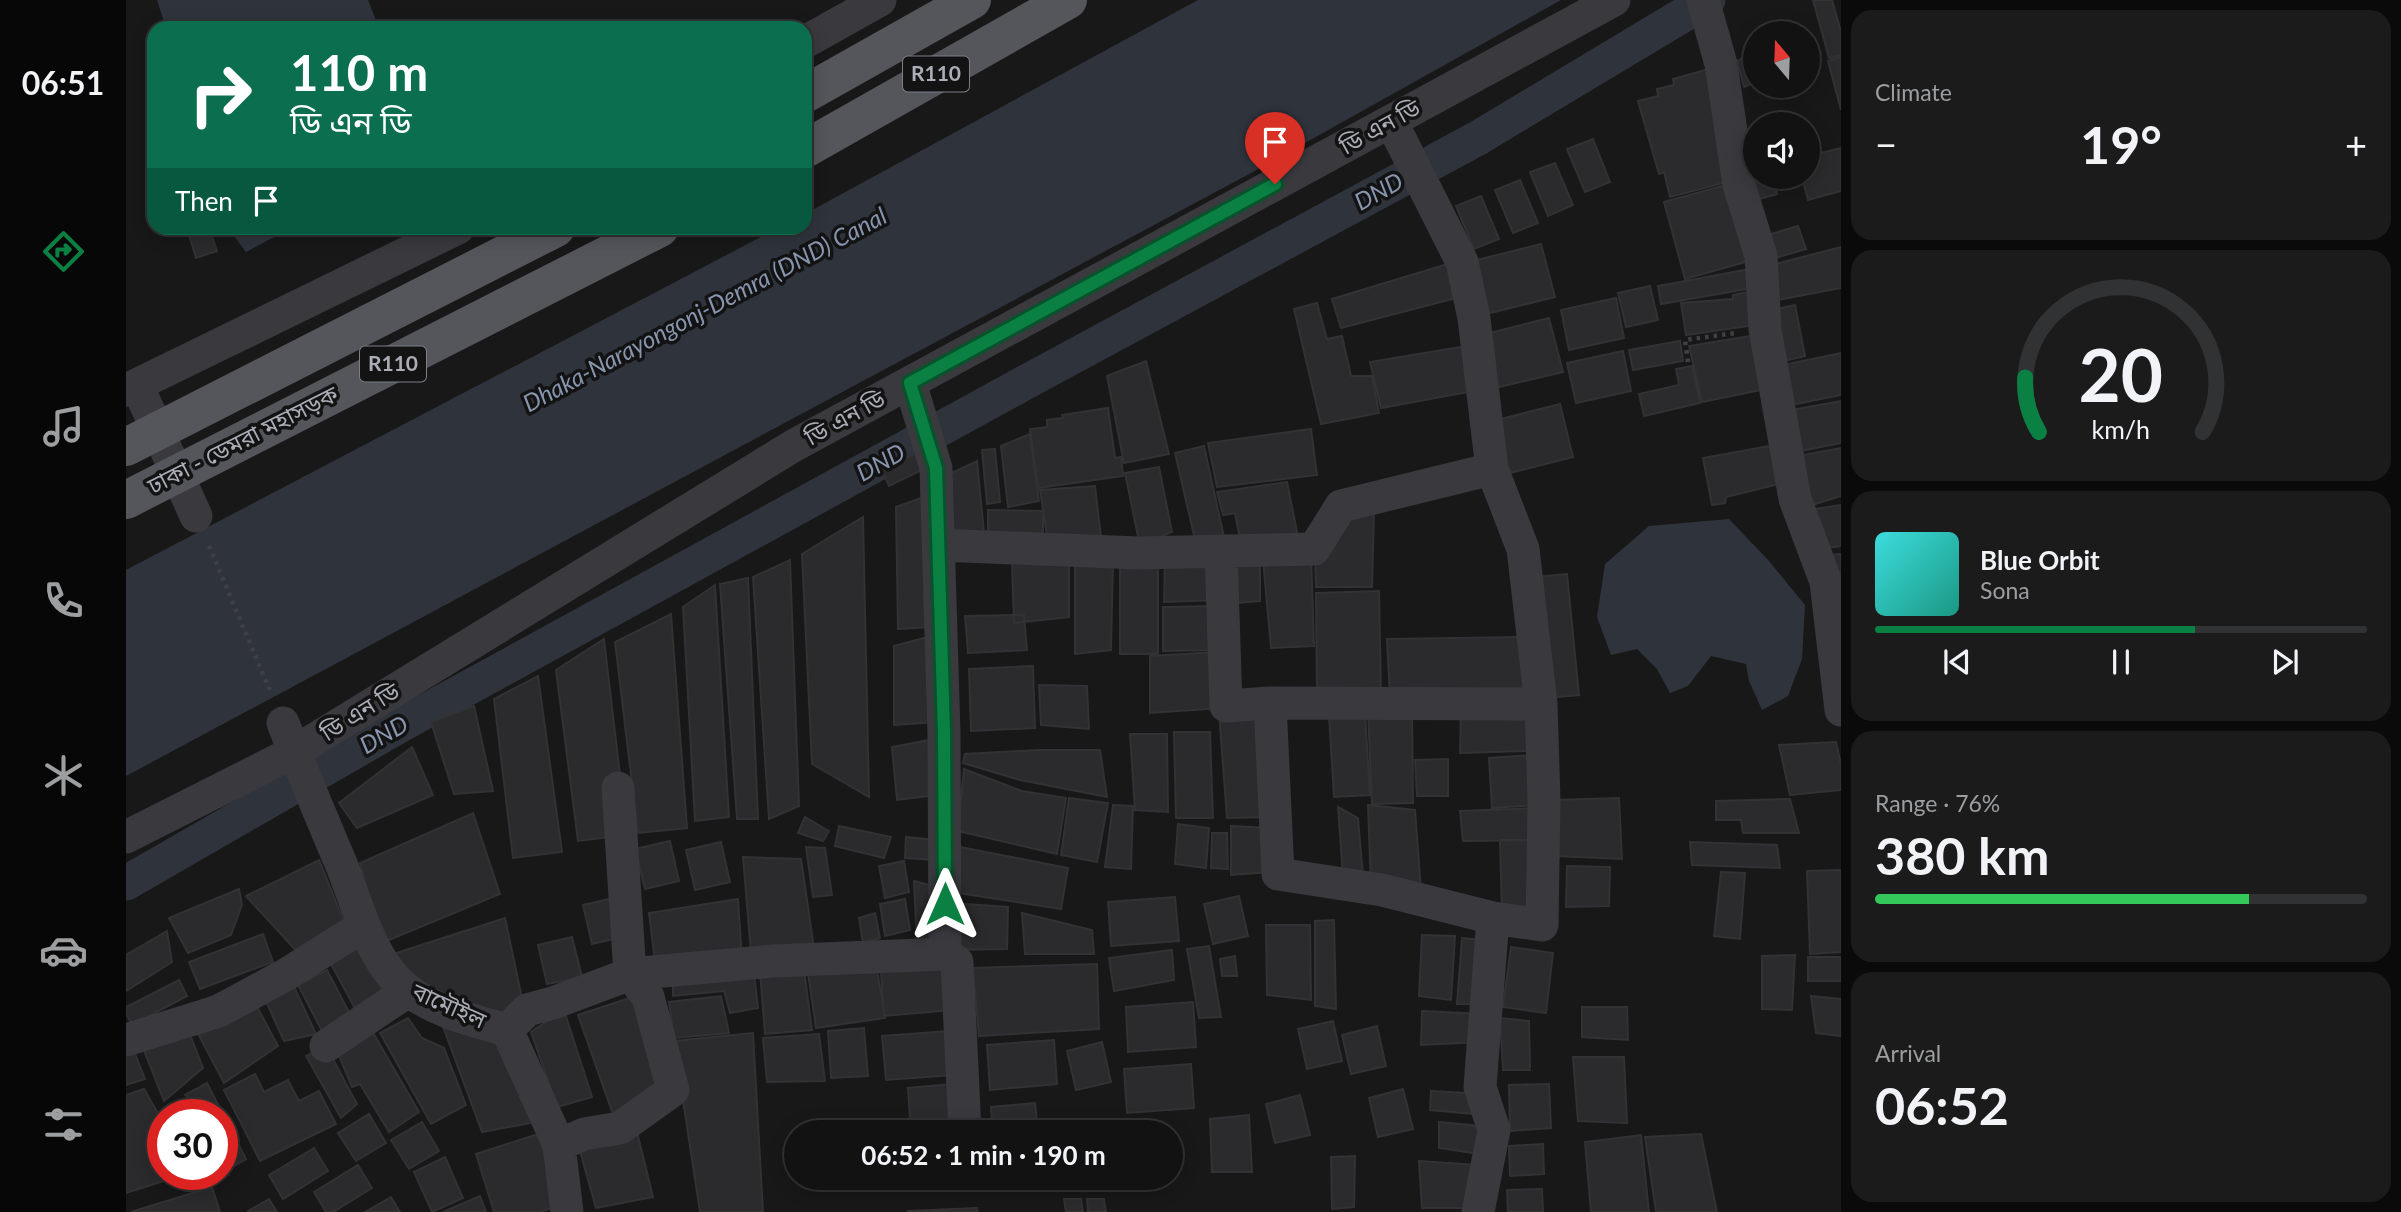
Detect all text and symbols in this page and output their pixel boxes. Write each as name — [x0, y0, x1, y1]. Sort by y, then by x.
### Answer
north arrow — [1743, 21, 1820, 98]
map controls — [1743, 21, 1820, 189]
text: 110 m — [290, 43, 428, 101]
icon: right — [175, 49, 266, 140]
road number: R110 — [903, 56, 969, 92]
text: 06:51 — [22, 63, 104, 102]
text: Climate — [1875, 78, 1952, 106]
street label: ডি এন ডি — [1334, 92, 1425, 160]
text: ডি এন ডি — [290, 102, 412, 141]
pin — [1245, 112, 1305, 184]
button: sound — [1743, 112, 1820, 189]
text: 19° — [2080, 113, 2162, 175]
text: − — [1875, 121, 1897, 167]
text: + — [2345, 121, 2367, 167]
icon: arrive — [1256, 123, 1294, 161]
water label: DND — [1349, 166, 1408, 216]
icon: arrive — [247, 182, 285, 220]
text: Then — [175, 185, 233, 217]
water label: Dhaka-Narayongonj-Demra (DND) Canal — [518, 200, 892, 417]
icon: directions — [39, 227, 88, 276]
text: 20 — [2079, 330, 2163, 418]
road number: R110 — [360, 346, 426, 382]
street label: ঢাকা - ডেমরা মহাসড়ক — [142, 379, 343, 500]
street label: ডি এন ডি — [799, 383, 890, 451]
icon: music — [39, 402, 88, 451]
text: km/h — [2092, 413, 2150, 443]
water label: DND — [851, 437, 910, 487]
text: Blue Orbit — [1980, 544, 2100, 576]
icon: phone — [39, 576, 88, 625]
text: Sona — [1980, 576, 2030, 604]
icon: previous — [1938, 643, 1976, 681]
icon: pause — [2102, 643, 2140, 681]
icon: next — [2266, 643, 2304, 681]
street label: ডি এন ডি — [314, 676, 404, 747]
water label: DND — [354, 708, 413, 759]
icon: climate — [39, 751, 88, 800]
text: Range · 76% — [1875, 789, 2000, 817]
text: 380 km — [1875, 824, 2049, 886]
position arrow — [908, 867, 982, 941]
icon: car — [39, 926, 88, 975]
street label: বামৌইল — [407, 976, 492, 1034]
text: Arrival — [1875, 1039, 1941, 1067]
text: 06:52 — [1875, 1074, 2009, 1136]
speed limit sign: 30 — [147, 1099, 238, 1190]
icon: filters — [39, 1100, 88, 1149]
text: 06:52 · 1 min · 190 m — [861, 1139, 1106, 1171]

